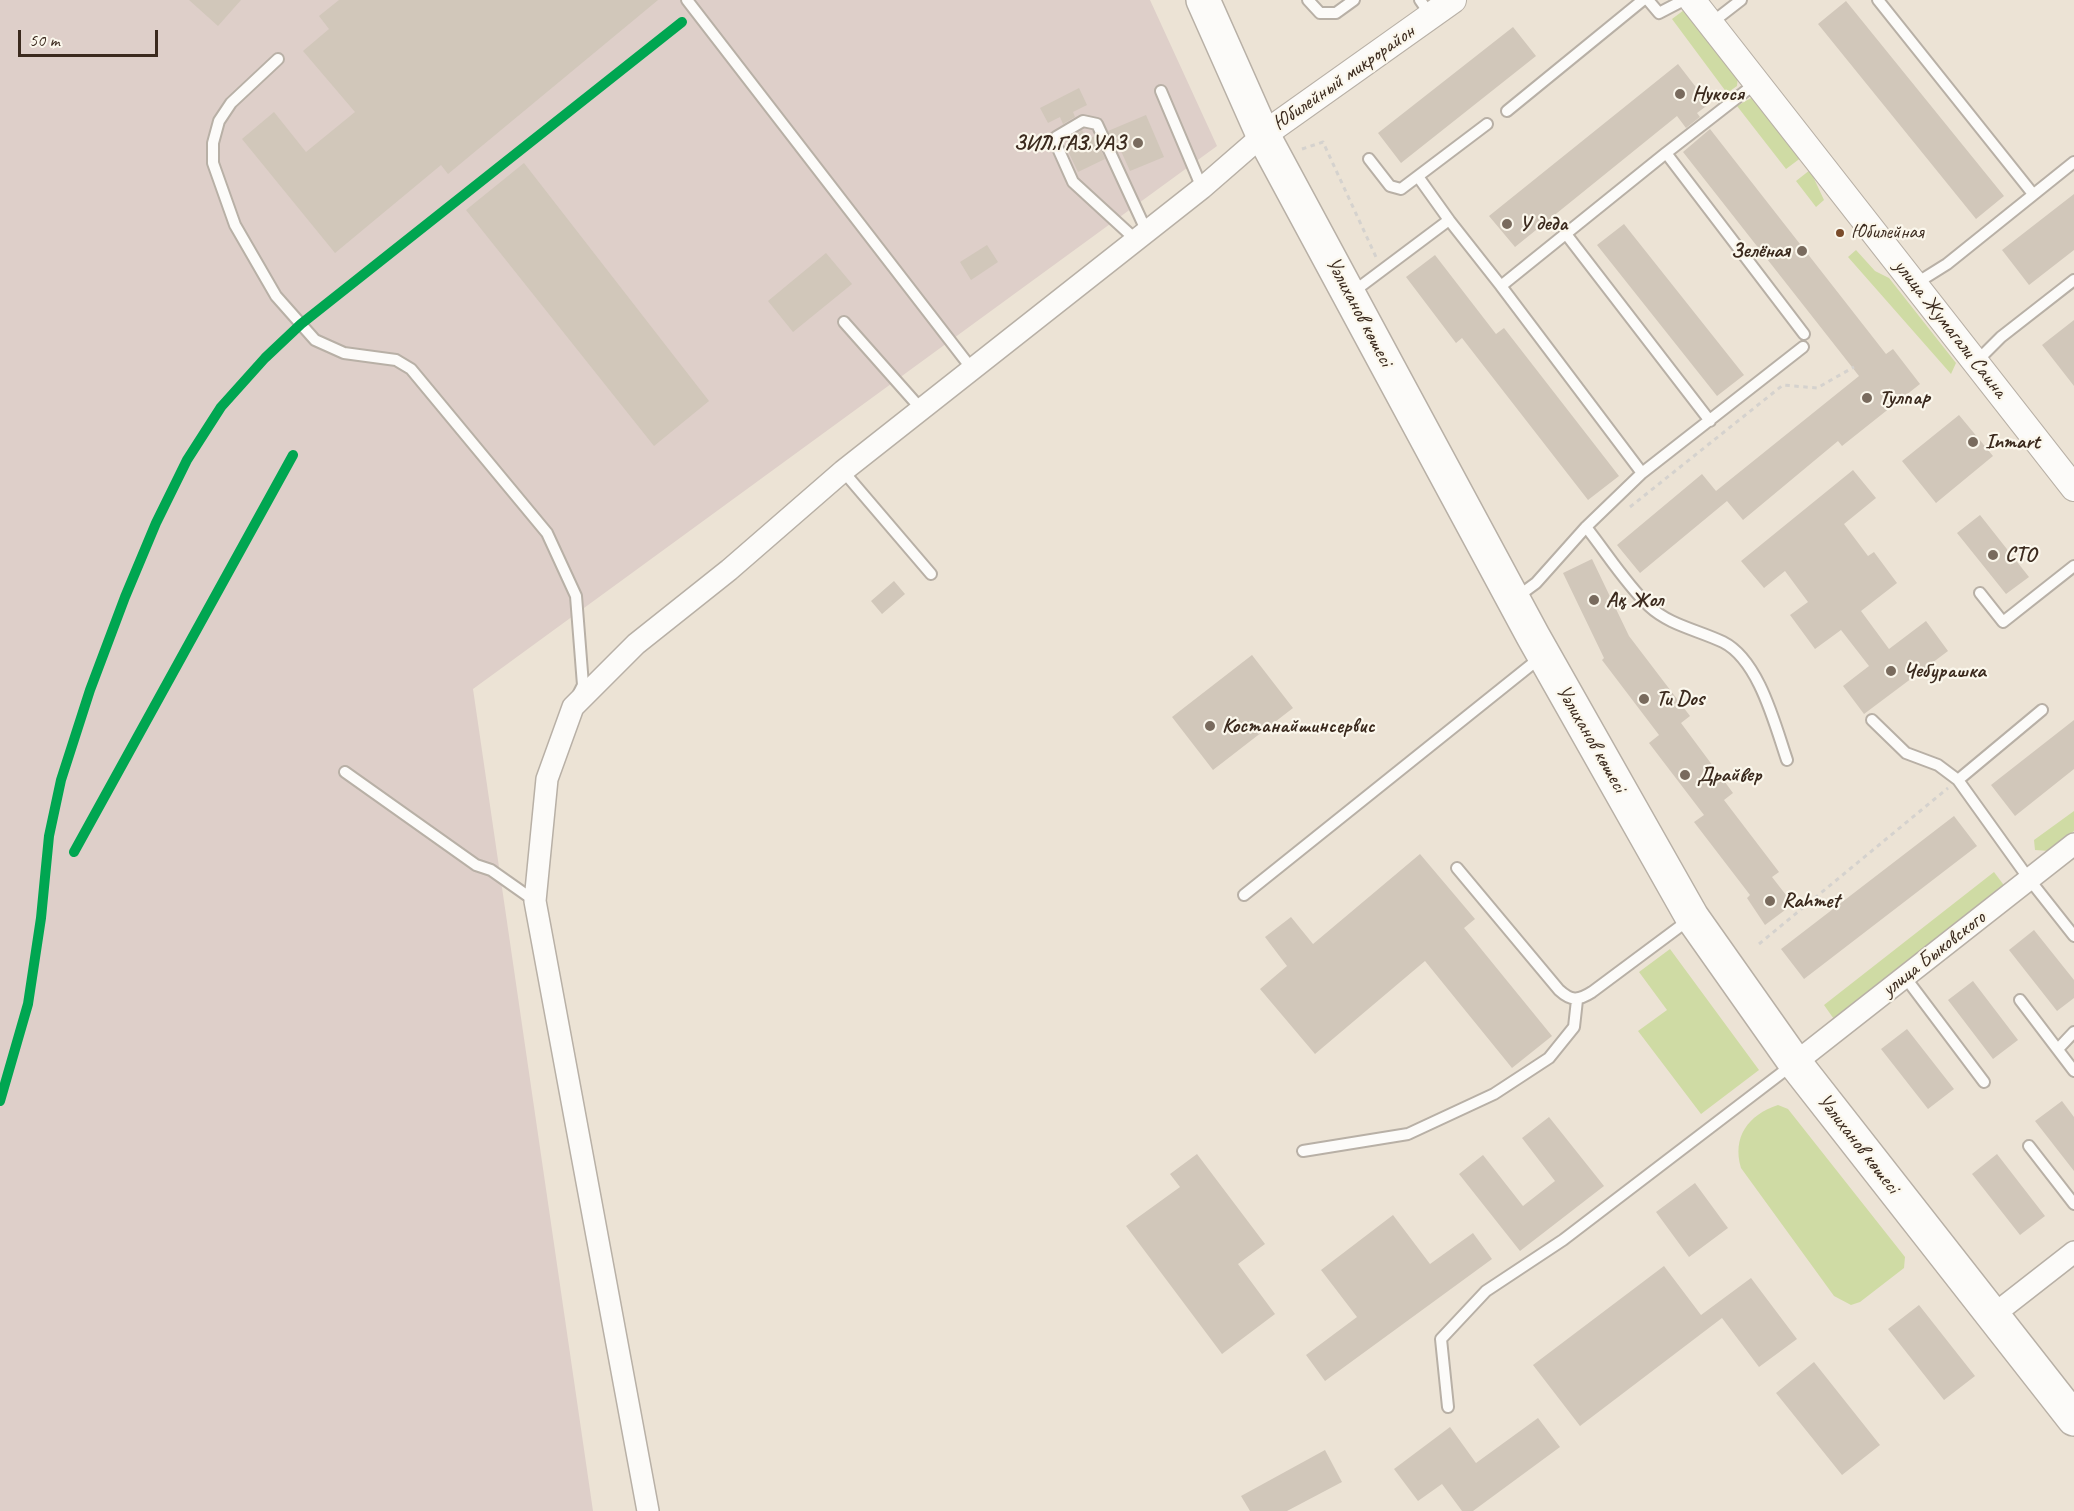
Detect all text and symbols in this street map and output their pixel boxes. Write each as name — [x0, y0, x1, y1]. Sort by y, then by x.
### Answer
scale bar — [21, 18, 160, 56]
street label: Юбилейный микрорайон — [1268, 20, 1420, 136]
text: 50 m — [29, 29, 60, 51]
place label: Нукося — [1692, 81, 1744, 107]
marker: Нукося — [1673, 87, 1687, 101]
place label: ЗИЛ,ГАЗ,УАЗ — [1014, 130, 1126, 156]
marker: ЗИЛ,ГАЗ,УАЗ — [1131, 136, 1145, 150]
place label: У деда — [1519, 211, 1567, 237]
marker: У деда — [1500, 217, 1514, 231]
place label: Юбилейная — [1851, 221, 1923, 245]
marker: Юбилейная — [1834, 227, 1846, 239]
place label: Зелёная — [1731, 238, 1790, 264]
marker: Зелёная — [1795, 244, 1809, 258]
street label: Уәлиханов көшесі — [1320, 253, 1398, 371]
street label: улица Жумагали Саина — [1888, 255, 2012, 403]
place label: Тулпар — [1879, 385, 1930, 411]
marker: Тулпар — [1860, 391, 1874, 405]
place label: Inmart — [1985, 429, 2040, 455]
marker: Inmart — [1966, 435, 1980, 449]
place label: СТО — [2005, 542, 2036, 568]
marker: СТО — [1986, 548, 2000, 562]
place label: Ақ Жол — [1606, 587, 1663, 613]
marker: Ақ Жол — [1587, 593, 1601, 607]
place label: Чебурашка — [1903, 658, 1986, 684]
marker: Чебурашка — [1884, 664, 1898, 678]
street label: Уәлиханов көшесі — [1550, 681, 1632, 797]
place label: Tu Dos — [1656, 686, 1704, 712]
marker: Tu Dos — [1637, 692, 1651, 706]
place label: Костанайшинсервис — [1222, 713, 1375, 739]
marker: Костанайшинсервис — [1203, 719, 1217, 733]
place label: Драйвер — [1697, 762, 1762, 788]
marker: Драйвер — [1678, 768, 1692, 782]
place label: Rahmet — [1782, 888, 1839, 914]
marker: Rahmet — [1763, 894, 1777, 908]
street label: улица Быковского — [1877, 906, 1991, 1002]
street label: Уәлиханов көшесі — [1811, 1089, 1905, 1199]

